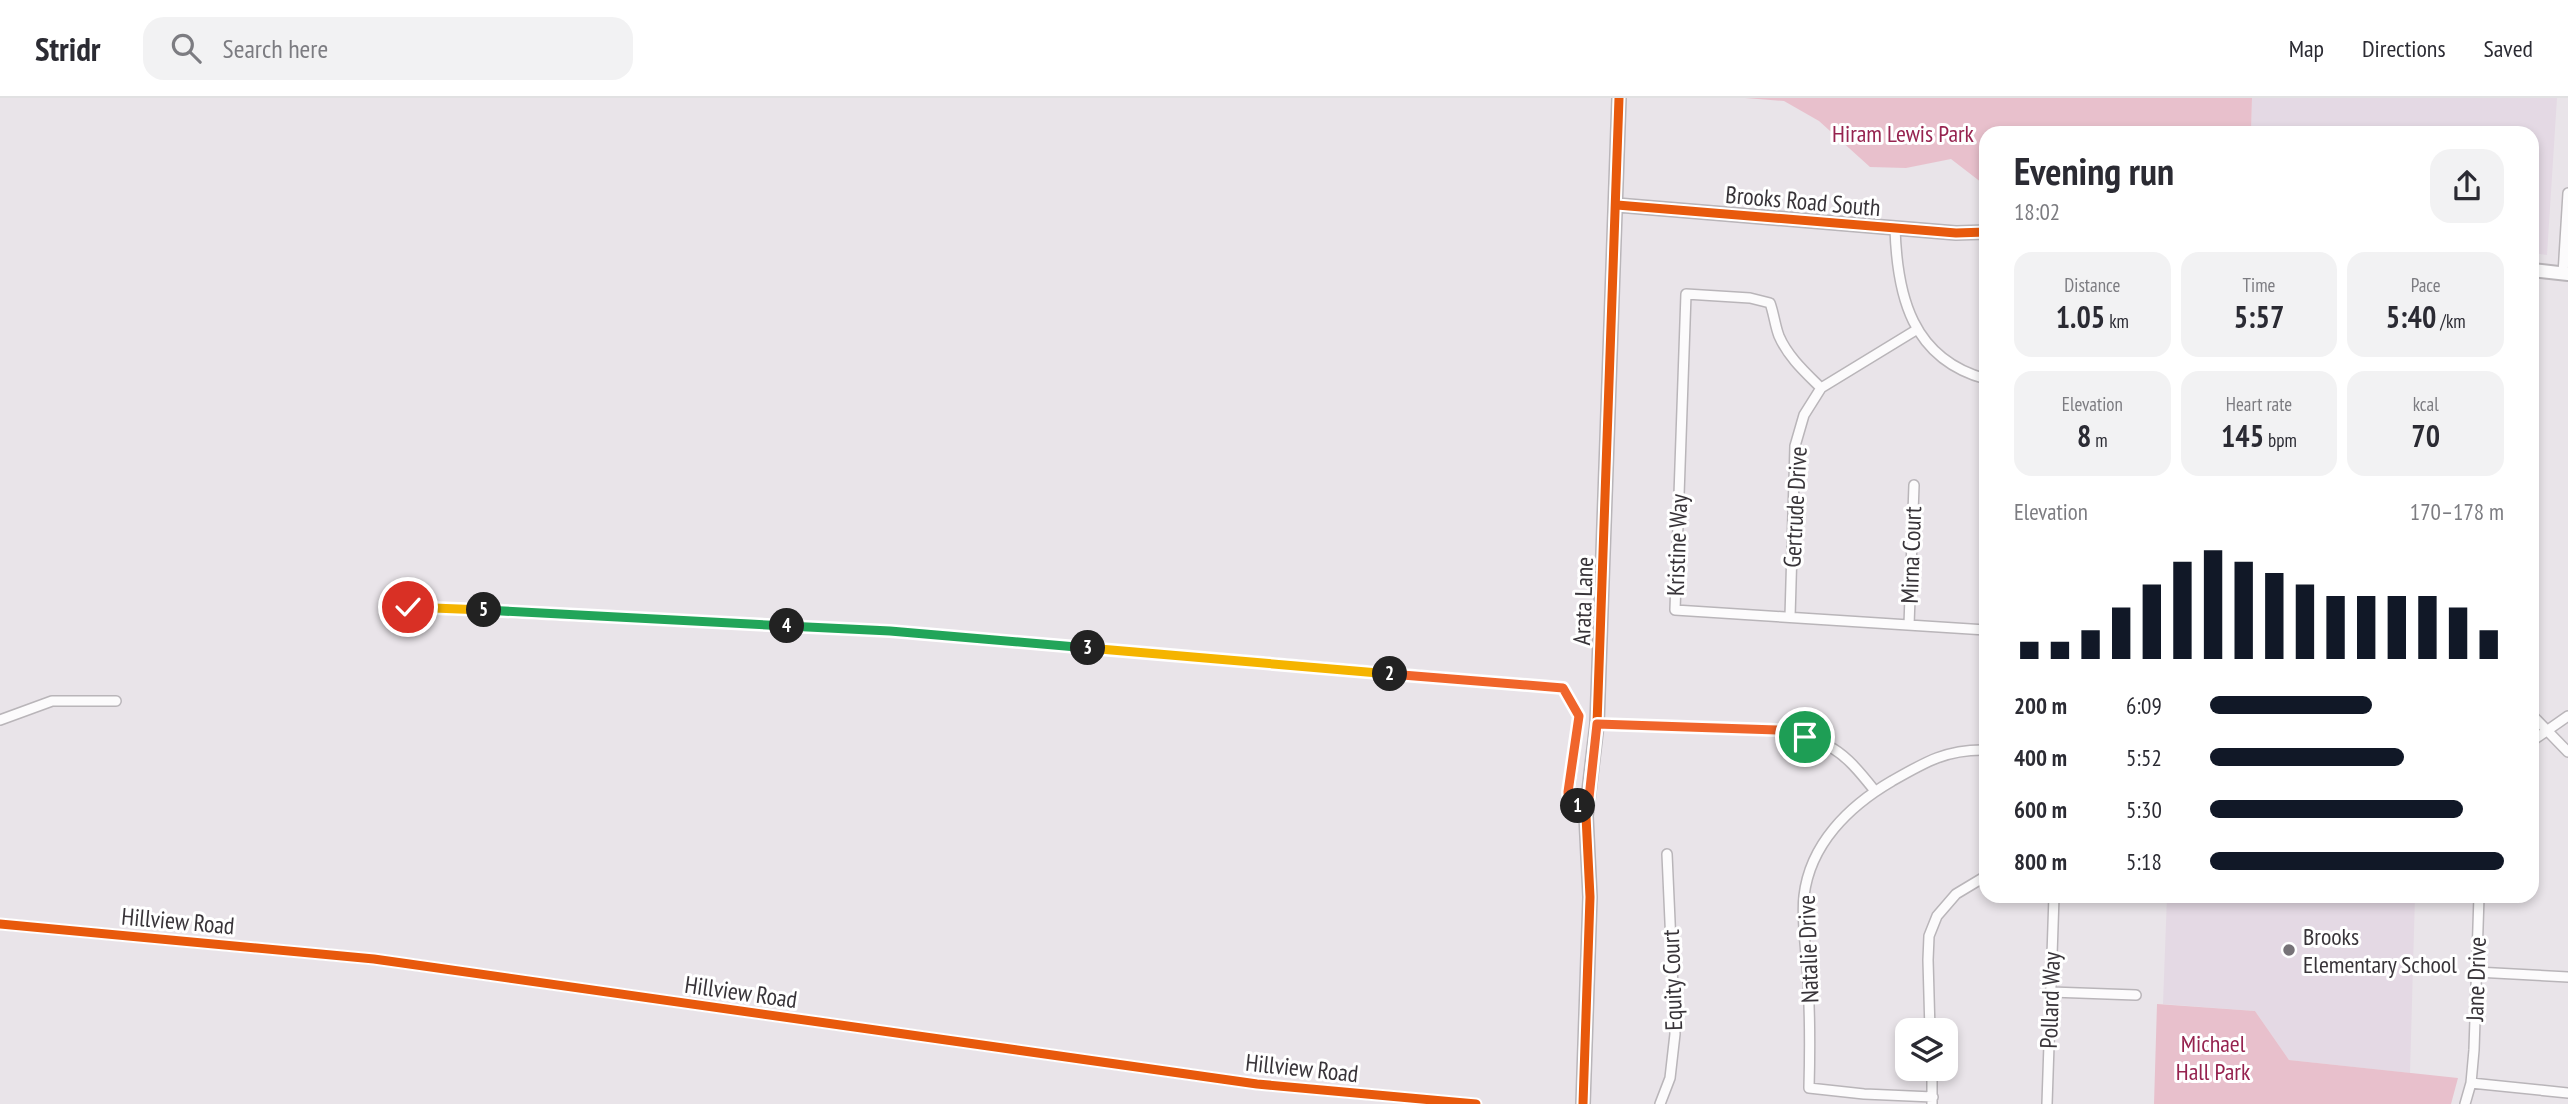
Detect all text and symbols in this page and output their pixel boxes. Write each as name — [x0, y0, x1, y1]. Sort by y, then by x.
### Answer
search box — [143, 17, 633, 80]
text: Stridr — [35, 27, 101, 70]
icon: search — [167, 29, 205, 67]
text: Search here — [223, 32, 328, 65]
text: Map — [2289, 33, 2324, 64]
text: Directions — [2362, 33, 2446, 64]
text: Saved — [2484, 33, 2533, 64]
park label: Hiram Lewis Park — [1832, 118, 1975, 149]
text: Evening run — [2014, 146, 2174, 195]
button: share — [2430, 149, 2504, 223]
street label: Brooks Road South — [1724, 179, 1882, 223]
text: 18:02 — [2014, 197, 2060, 226]
text: Distance — [2064, 273, 2120, 297]
text: Time — [2243, 273, 2275, 297]
text: Pace — [2411, 273, 2441, 297]
text: 1.05 — [2056, 297, 2105, 336]
text: 5:57 — [2234, 297, 2284, 336]
text: 5:40 — [2386, 297, 2436, 336]
text: km — [2105, 309, 2129, 333]
text: /km — [2436, 309, 2466, 333]
text: Elevation — [2062, 392, 2123, 416]
text: Heart rate — [2226, 392, 2292, 416]
text: kcal — [2413, 392, 2439, 416]
text: 8 — [2077, 416, 2091, 455]
text: 145 — [2221, 416, 2264, 455]
text: 70 — [2411, 416, 2440, 455]
text: m — [2091, 428, 2108, 452]
text: bpm — [2264, 428, 2297, 452]
street label: Gertrude Drive — [1776, 446, 1814, 568]
street label: Kristine Way — [1660, 493, 1694, 597]
text: Elevation — [2014, 497, 2088, 526]
text: 170–178 m — [2410, 497, 2504, 526]
street label: Mirna Court — [1894, 506, 1928, 604]
street label: Arata Lane — [1566, 556, 1600, 646]
pin — [378, 577, 438, 637]
icon: check — [389, 588, 427, 626]
pin: 5 — [466, 592, 502, 628]
text: 5 — [479, 597, 488, 621]
pin: 4 — [770, 608, 804, 644]
text: 4 — [782, 613, 791, 637]
pin: 3 — [1070, 630, 1106, 666]
text: 3 — [1083, 635, 1092, 659]
pin: 2 — [1372, 656, 1408, 692]
text: 2 — [1385, 661, 1394, 685]
text: 200 m — [2014, 691, 2067, 720]
text: 6:09 — [2126, 691, 2162, 720]
pin — [1775, 707, 1835, 767]
icon: arrive — [1786, 718, 1824, 756]
text: 400 m — [2014, 743, 2067, 772]
text: 5:52 — [2126, 743, 2162, 772]
pin: 1 — [1560, 788, 1596, 824]
text: 1 — [1573, 793, 1582, 817]
text: 600 m — [2014, 795, 2067, 824]
text: 5:30 — [2126, 795, 2162, 824]
text: 800 m — [2014, 847, 2067, 876]
text: 5:18 — [2126, 847, 2162, 876]
street label: Natalie Drive — [1791, 894, 1825, 1004]
street label: Hillview Road — [120, 901, 236, 941]
place label: Brooks Elementary School — [2303, 921, 2457, 980]
street label: Equity Court — [1655, 929, 1689, 1031]
street label: Jane Drive — [2459, 936, 2493, 1023]
marker: Brooks Elementary School — [2281, 942, 2297, 958]
street label: Pollard Way — [2033, 951, 2067, 1049]
street label: Hillview Road — [683, 969, 799, 1015]
map controls — [1895, 1018, 1958, 1081]
button: layers — [1895, 1018, 1958, 1081]
park label: Michael Hall Park — [2176, 1028, 2251, 1087]
street label: Hillview Road — [1244, 1047, 1360, 1089]

